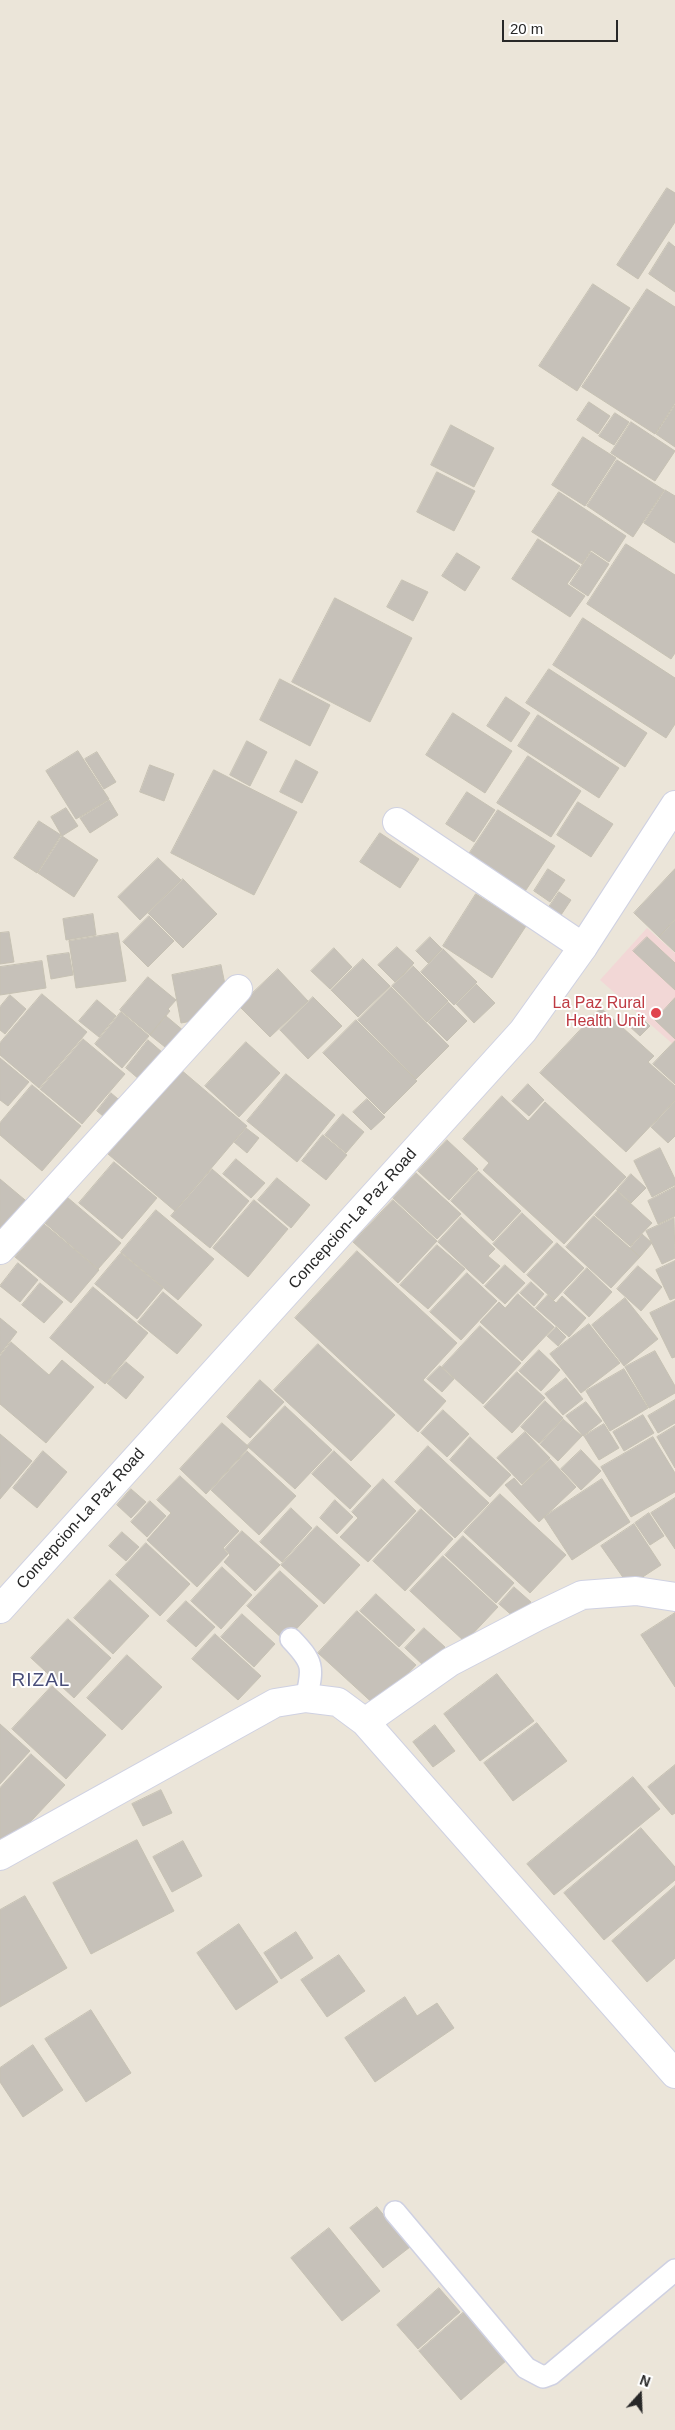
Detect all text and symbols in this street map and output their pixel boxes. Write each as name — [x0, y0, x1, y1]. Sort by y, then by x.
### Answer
scale bar — [505, 10, 621, 42]
text: 20 m — [510, 20, 543, 37]
place label: La Paz Rural Health Unit — [553, 994, 645, 1032]
marker: La Paz Rural Health Unit — [649, 1006, 663, 1020]
street label: Concepcion-La Paz Road — [285, 1145, 421, 1293]
street label: Concepcion-La Paz Road — [13, 1445, 149, 1593]
district label: RIZAL — [11, 1670, 71, 1692]
north arrow — [615, 2370, 665, 2420]
text: N — [638, 2372, 653, 2390]

